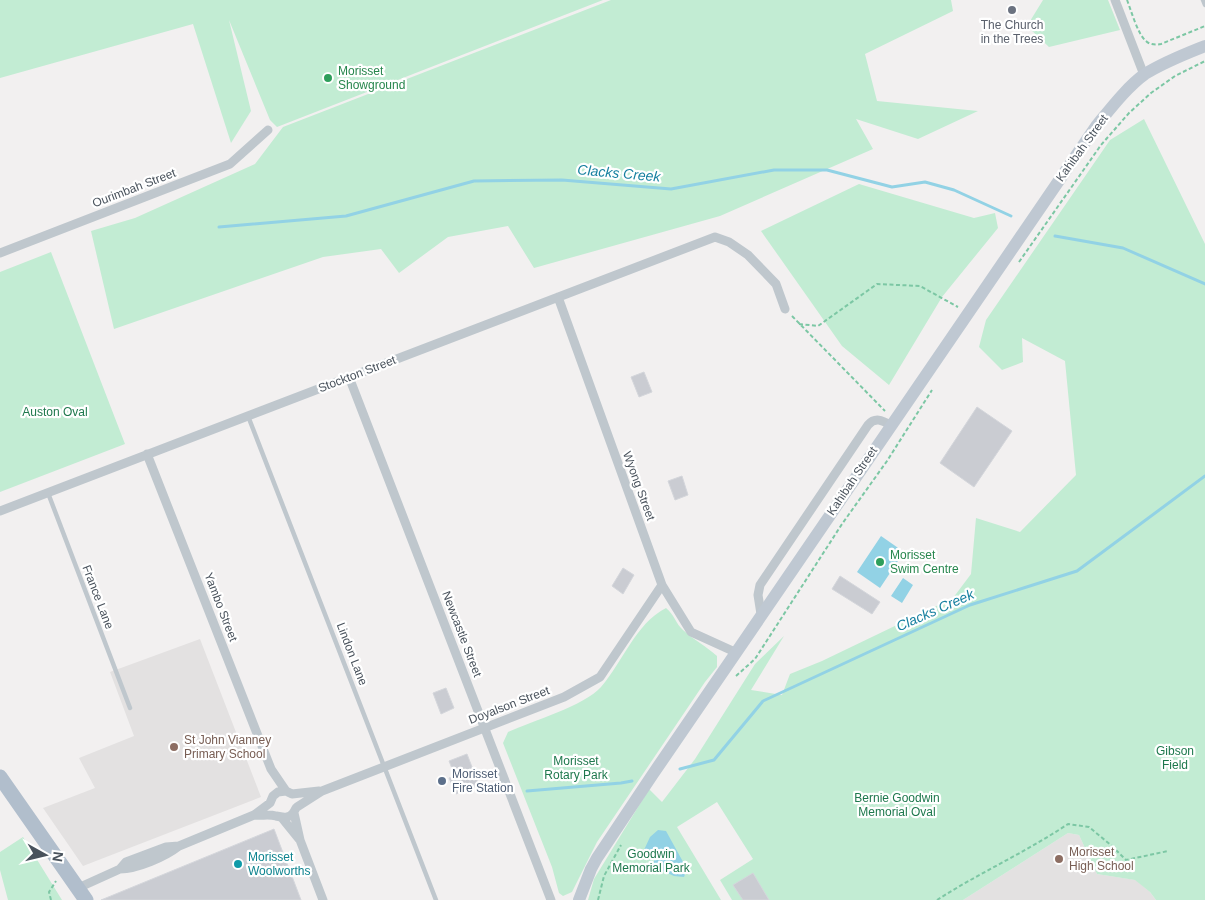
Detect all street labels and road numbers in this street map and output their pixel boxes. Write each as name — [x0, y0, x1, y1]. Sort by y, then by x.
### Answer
street label: Kahibah Street — [1053, 111, 1111, 184]
street label: Ourimbah Street — [90, 165, 178, 210]
street label: Stockton Street — [316, 353, 398, 395]
street label: Kahibah Street — [824, 444, 880, 518]
street label: Wyong Street — [620, 449, 658, 523]
street label: France Lane — [79, 563, 117, 631]
street label: Yambo Street — [201, 571, 241, 644]
street label: Newcastle Street — [439, 589, 485, 679]
street label: Lindon Lane — [334, 621, 370, 688]
street label: Doyalson Street — [467, 683, 552, 727]

